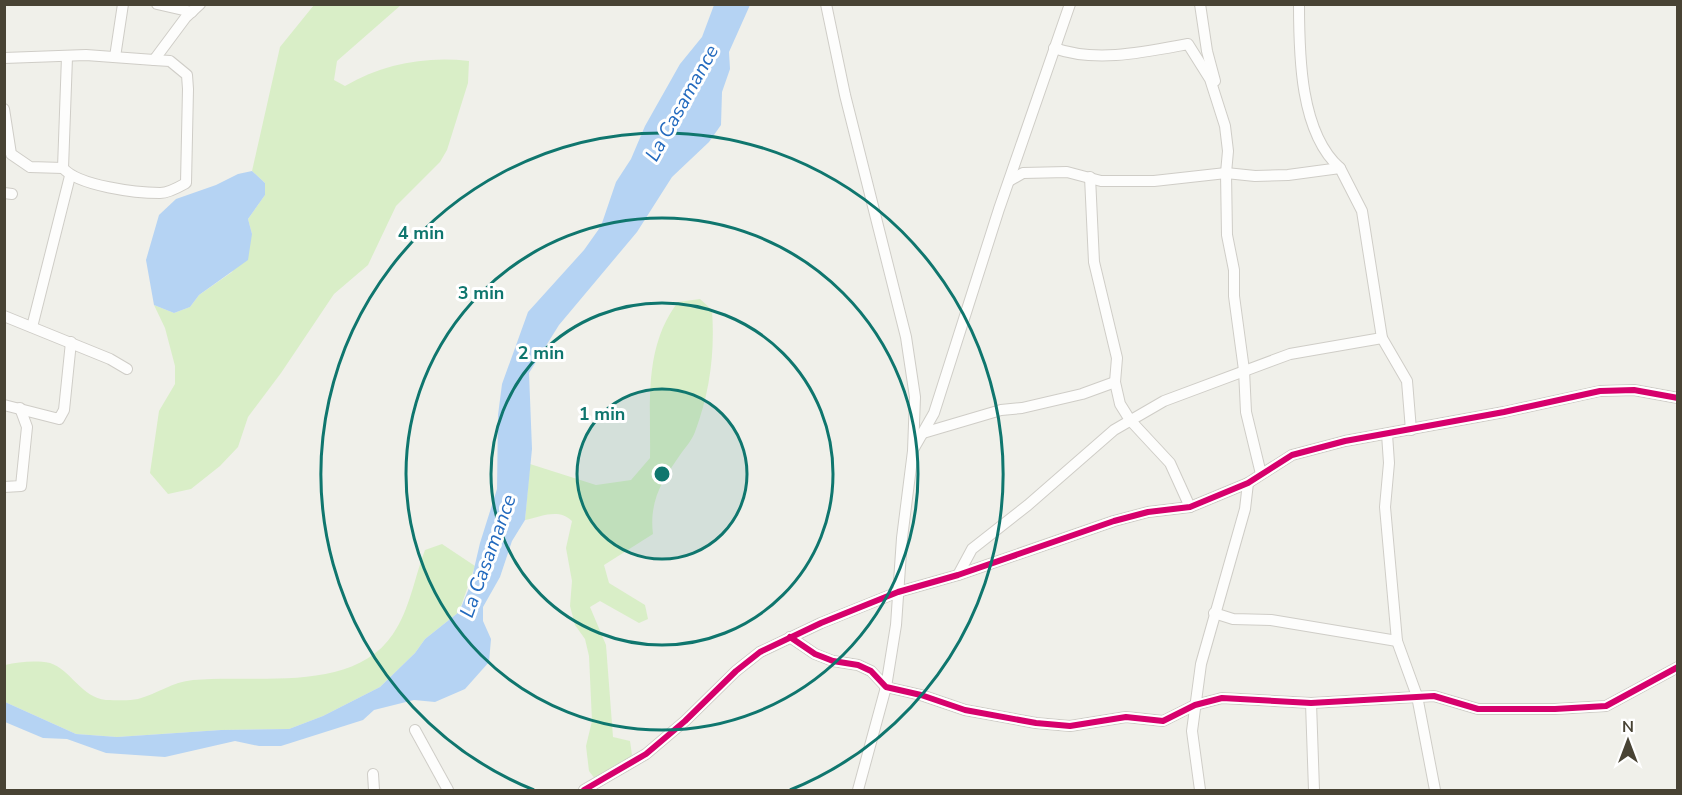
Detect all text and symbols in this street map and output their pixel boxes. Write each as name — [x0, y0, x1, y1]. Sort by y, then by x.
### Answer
water label: La Casamance — [639, 40, 725, 166]
text: 4 min — [398, 221, 444, 245]
text: 3 min — [458, 281, 504, 305]
text: 2 min — [518, 341, 564, 365]
text: 1 min — [579, 402, 625, 426]
centre of rings — [652, 464, 672, 484]
water label: La Casamance — [453, 490, 523, 621]
north arrow — [1598, 711, 1658, 771]
text: N — [1622, 716, 1634, 738]

